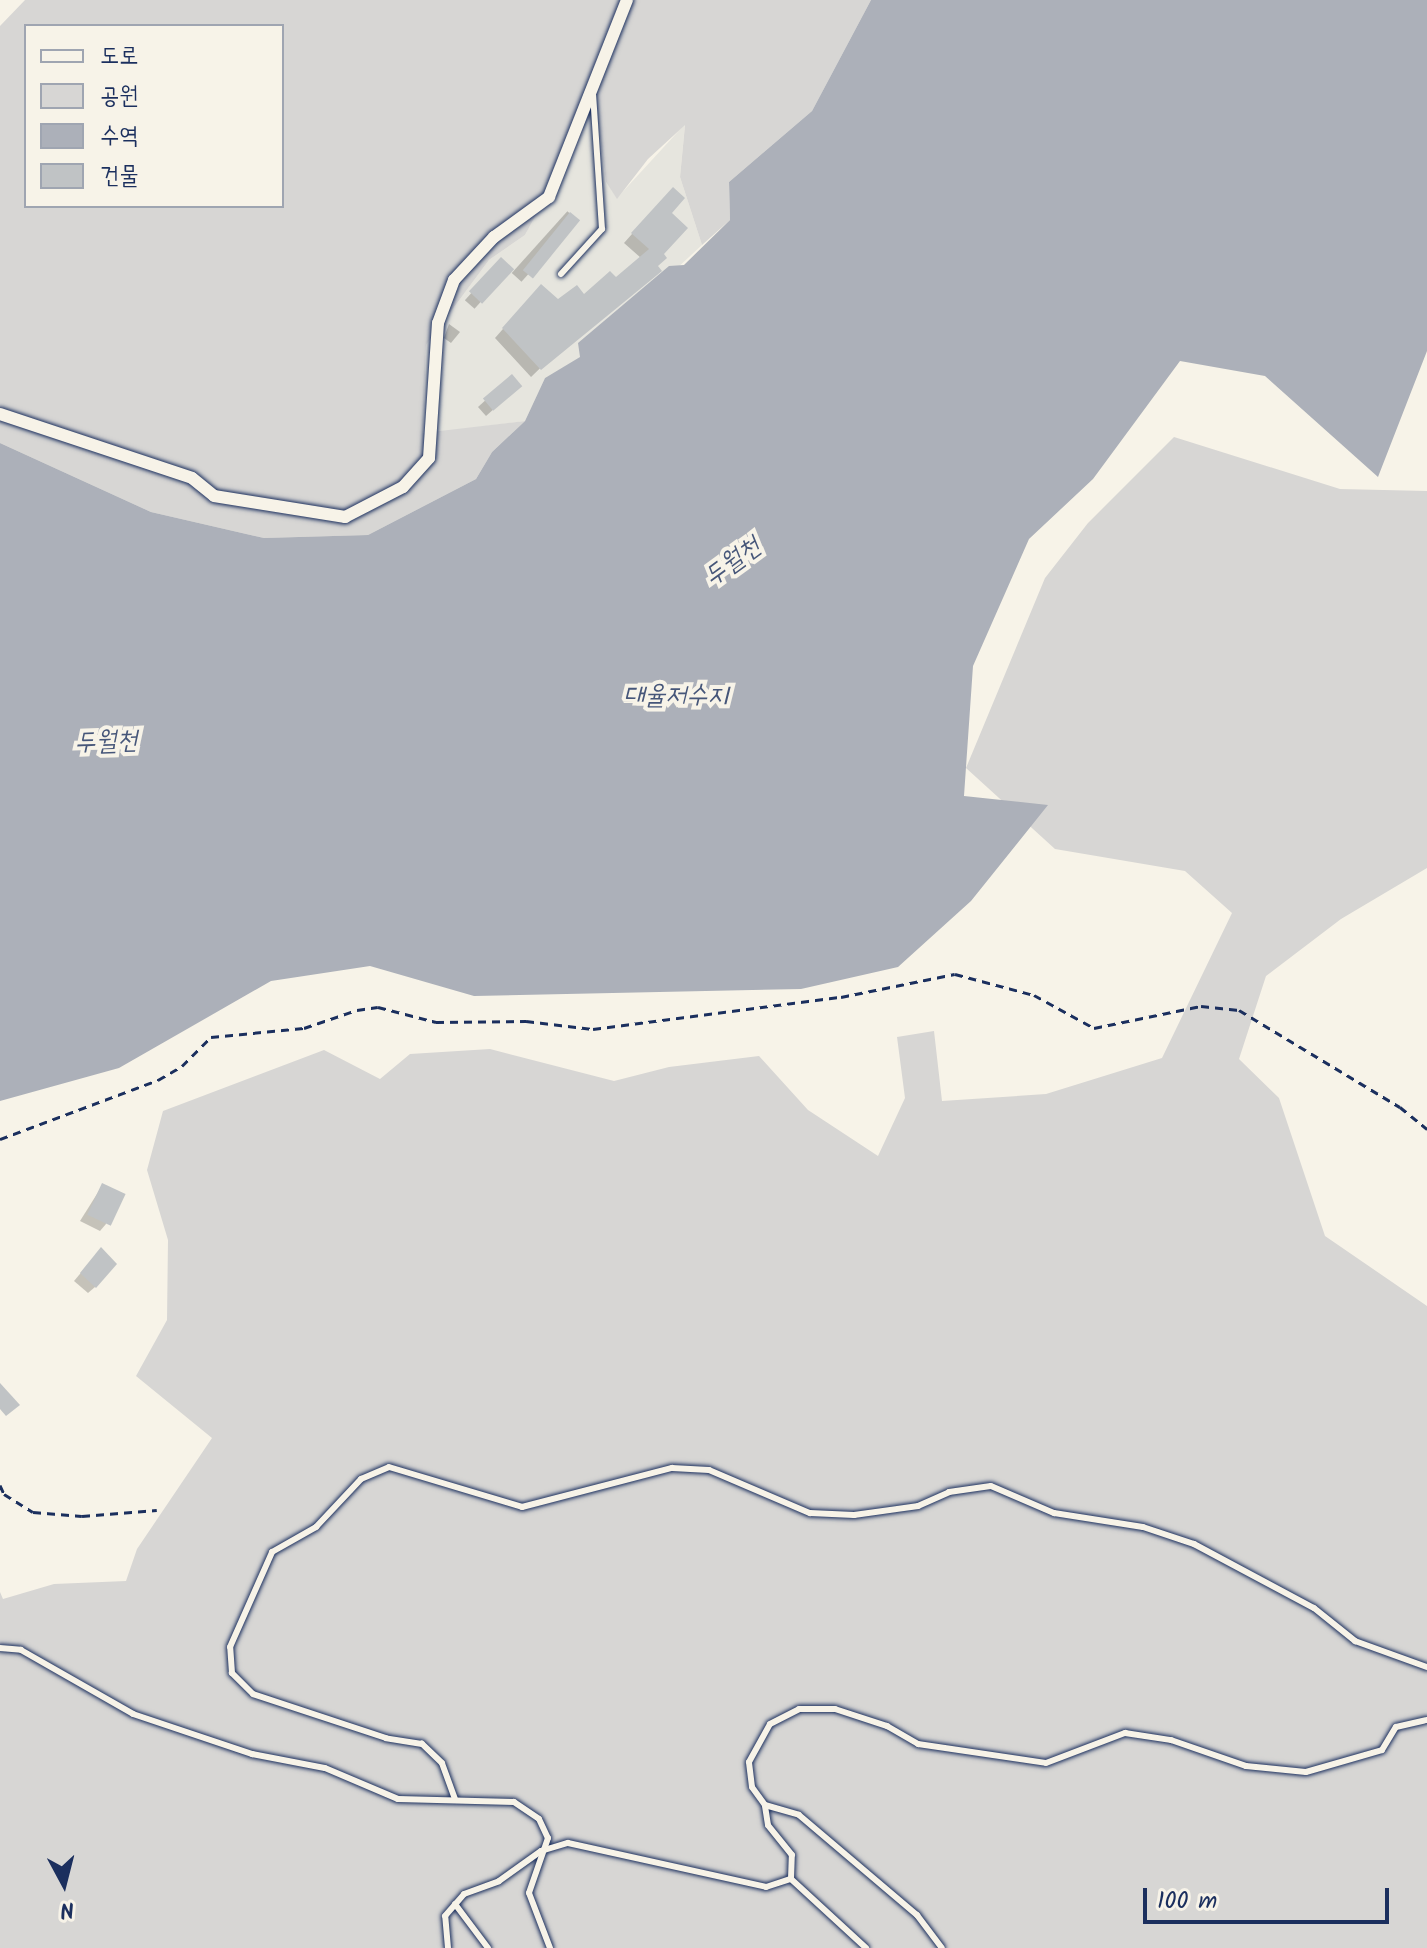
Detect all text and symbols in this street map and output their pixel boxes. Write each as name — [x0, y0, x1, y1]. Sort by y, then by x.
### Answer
legend — [24, 24, 284, 208]
text: 도로 — [100, 37, 139, 76]
text: 공원 — [100, 77, 139, 116]
text: 수역 — [100, 117, 139, 156]
text: 건물 — [100, 157, 139, 196]
water label: 두월천 — [698, 532, 768, 594]
water label: 대율저수지 — [624, 681, 728, 713]
water label: 두월천 — [74, 726, 138, 760]
north arrow — [24, 1844, 104, 1924]
scale bar — [1147, 1872, 1393, 1922]
text: 100 m — [1157, 1882, 1217, 1921]
text: N — [58, 1890, 76, 1927]

